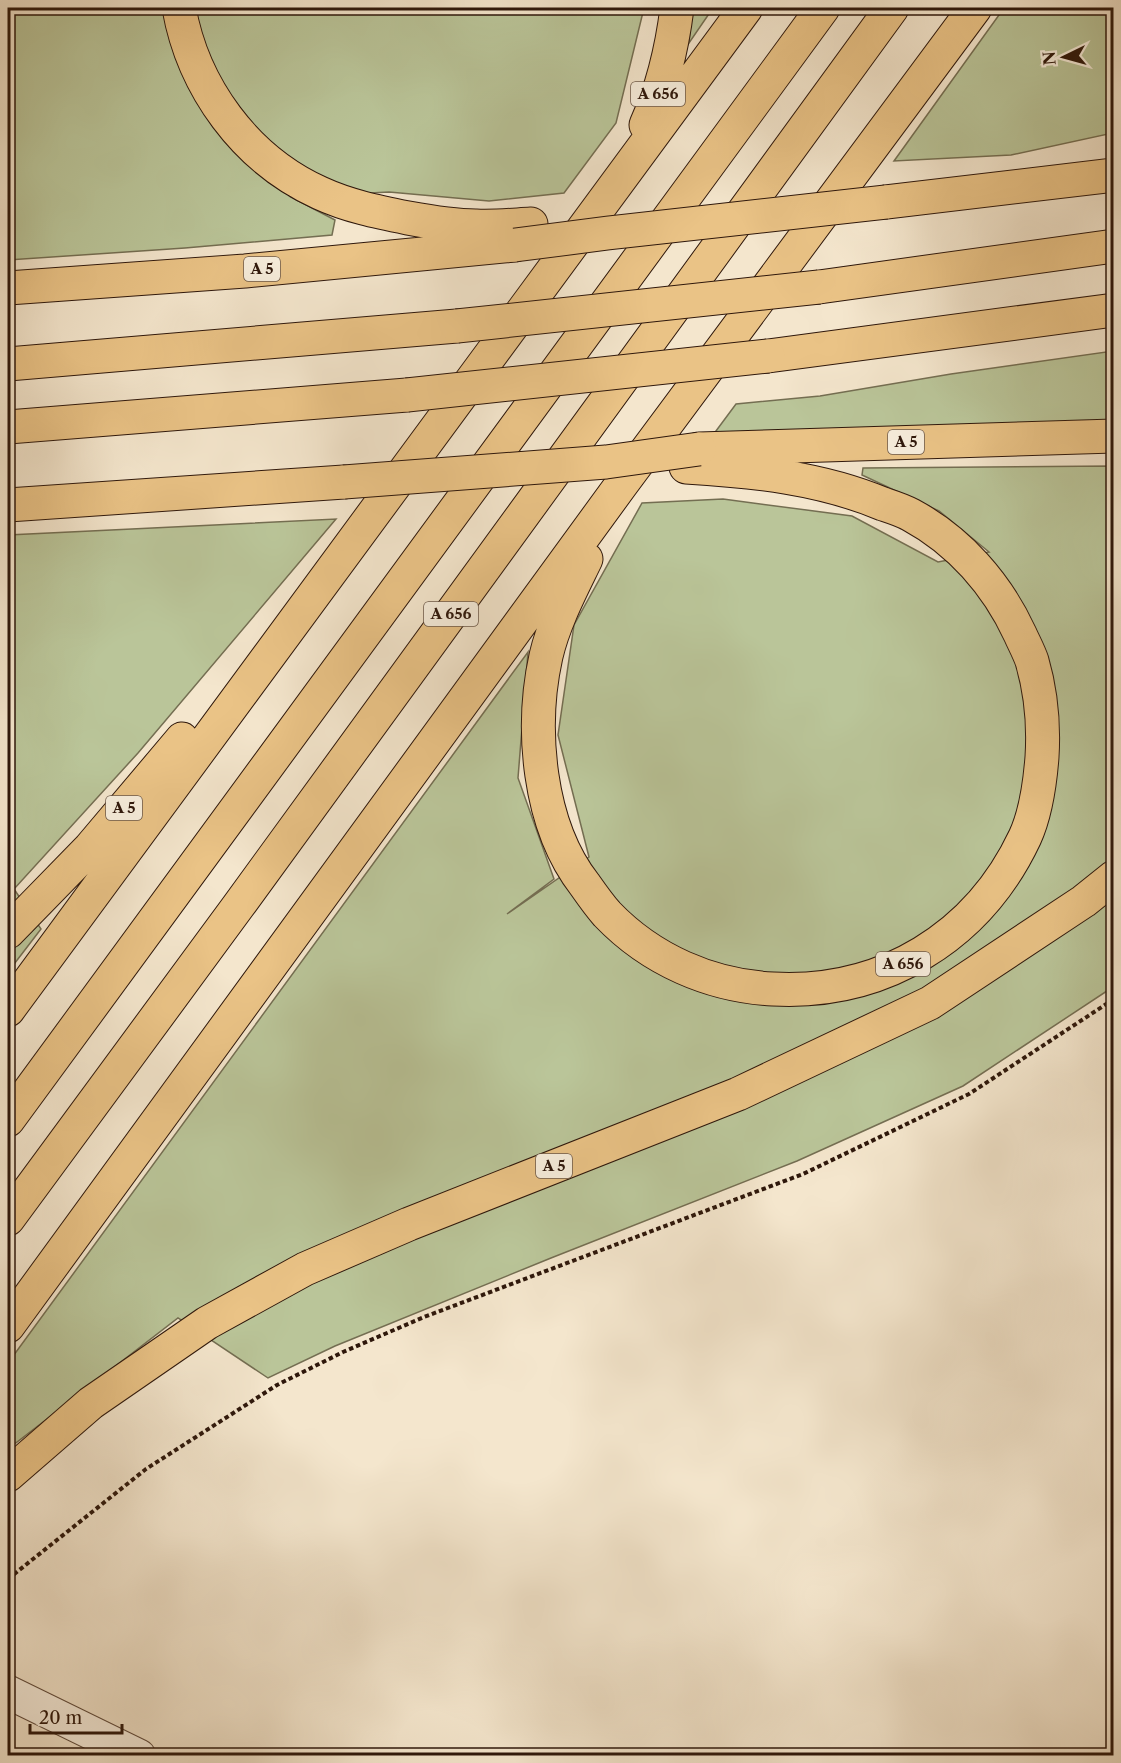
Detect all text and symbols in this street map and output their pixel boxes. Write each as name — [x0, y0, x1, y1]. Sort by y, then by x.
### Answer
north arrow — [1034, 27, 1094, 87]
text: N — [1038, 50, 1060, 66]
road number: A 656 — [631, 82, 685, 106]
road number: A 5 — [244, 257, 280, 281]
road number: A 5 — [888, 430, 924, 454]
road number: A 656 — [424, 602, 478, 626]
road number: A 5 — [106, 796, 142, 820]
road number: A 656 — [876, 952, 930, 976]
road number: A 5 — [536, 1154, 572, 1178]
scale bar — [30, 1697, 122, 1735]
text: 20 m — [39, 1707, 83, 1729]

